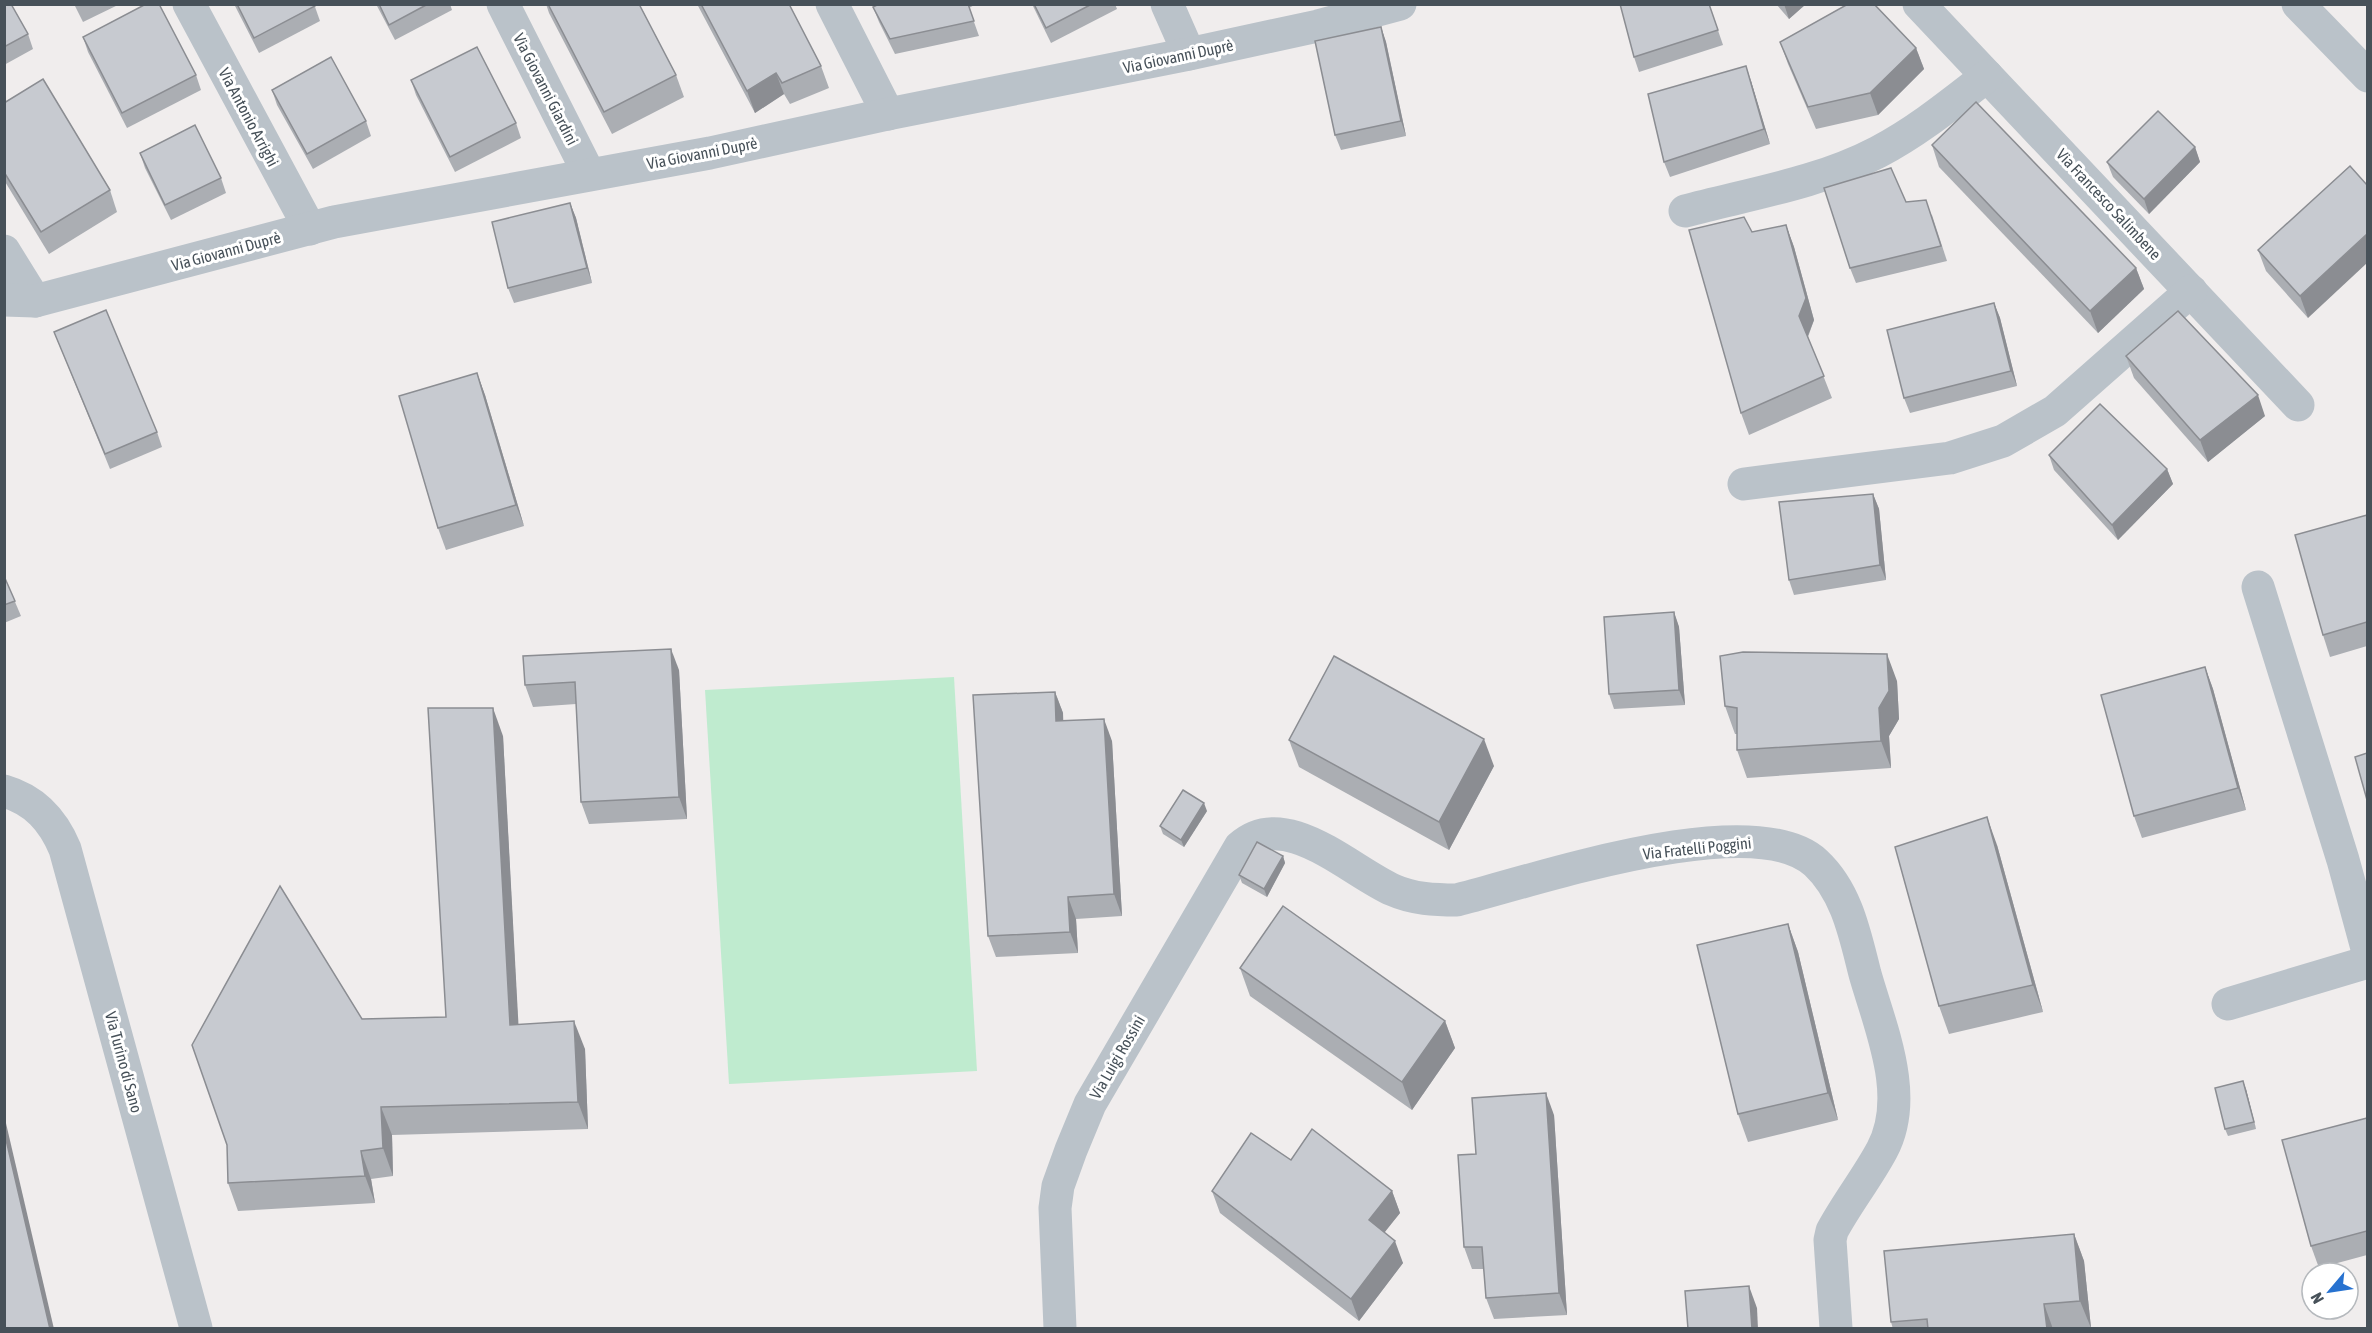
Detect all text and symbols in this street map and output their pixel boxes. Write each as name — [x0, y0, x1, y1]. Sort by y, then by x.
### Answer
street label: Via Giovanni Giardini — [510, 30, 582, 148]
street label: Via Giovanni Duprè — [1121, 36, 1235, 77]
street label: Via Antonio Arrighi — [215, 65, 283, 170]
street label: Via Giovanni Duprè — [645, 133, 759, 174]
street label: Via Francesco Salimbene — [2053, 145, 2165, 263]
street label: Via Giovanni Duprè — [169, 228, 283, 275]
street label: Via Fratelli Poggini — [1642, 833, 1752, 864]
street label: Via Turino di Sano — [102, 1010, 146, 1114]
street label: Via Luigi Rossini — [1086, 1012, 1149, 1102]
north arrow — [2300, 1261, 2360, 1321]
text: N — [2307, 1290, 2327, 1307]

